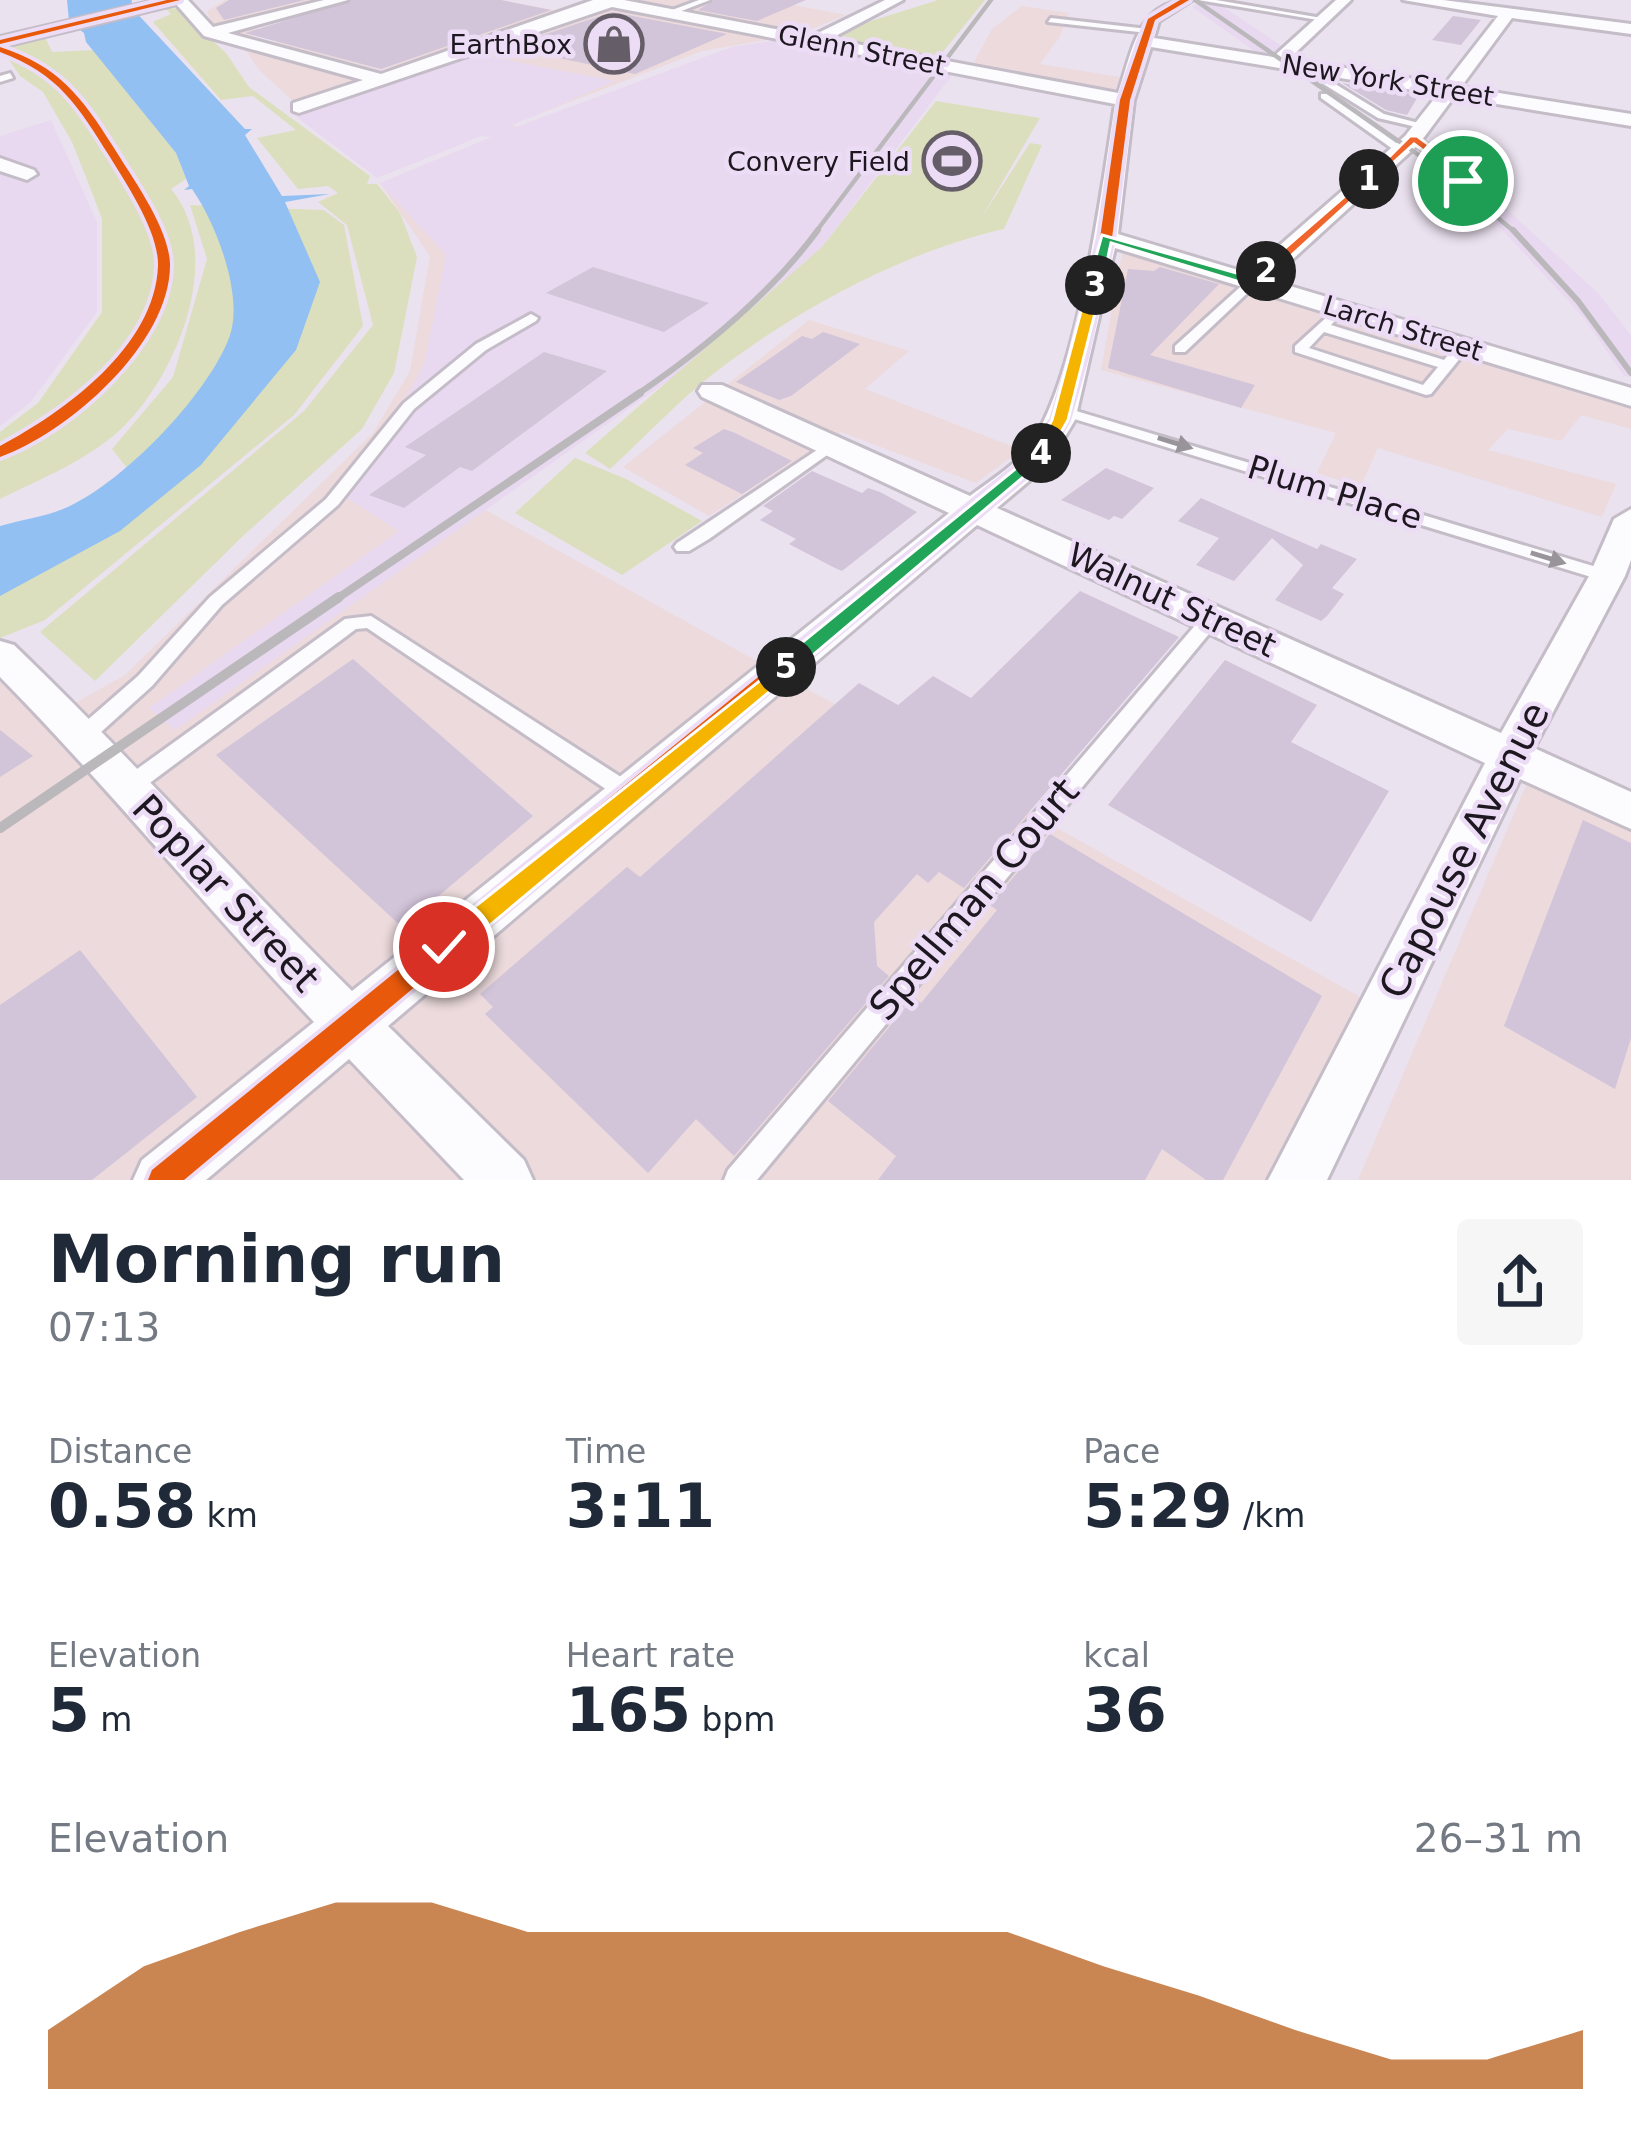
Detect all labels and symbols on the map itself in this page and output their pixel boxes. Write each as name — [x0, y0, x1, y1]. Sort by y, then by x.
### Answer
shop icon: EarthBox — [583, 13, 645, 75]
street label: Glenn Street — [776, 19, 948, 81]
place label: EarthBox — [449, 29, 572, 60]
street label: New York Street — [1280, 48, 1496, 112]
sports icon: Convery Field — [921, 130, 983, 192]
pin — [1412, 130, 1514, 232]
place label: Convery Field — [727, 146, 910, 177]
pin: 1 — [1339, 149, 1399, 209]
pin: 2 — [1236, 241, 1296, 301]
pin: 3 — [1065, 255, 1125, 315]
street label: Larch Street — [1320, 289, 1486, 367]
pin: 4 — [1011, 423, 1071, 483]
one-way arrow — [1157, 435, 1194, 453]
street label: Plum Place — [1243, 447, 1427, 537]
street label: Walnut Street — [1062, 535, 1282, 665]
one-way arrow — [1530, 550, 1567, 568]
pin: 5 — [756, 637, 816, 697]
street label: Capouse Avenue — [1370, 695, 1558, 1005]
street label: Spellman Court — [860, 769, 1088, 1029]
street label: Poplar Street — [123, 785, 329, 1001]
pin — [393, 896, 495, 998]

